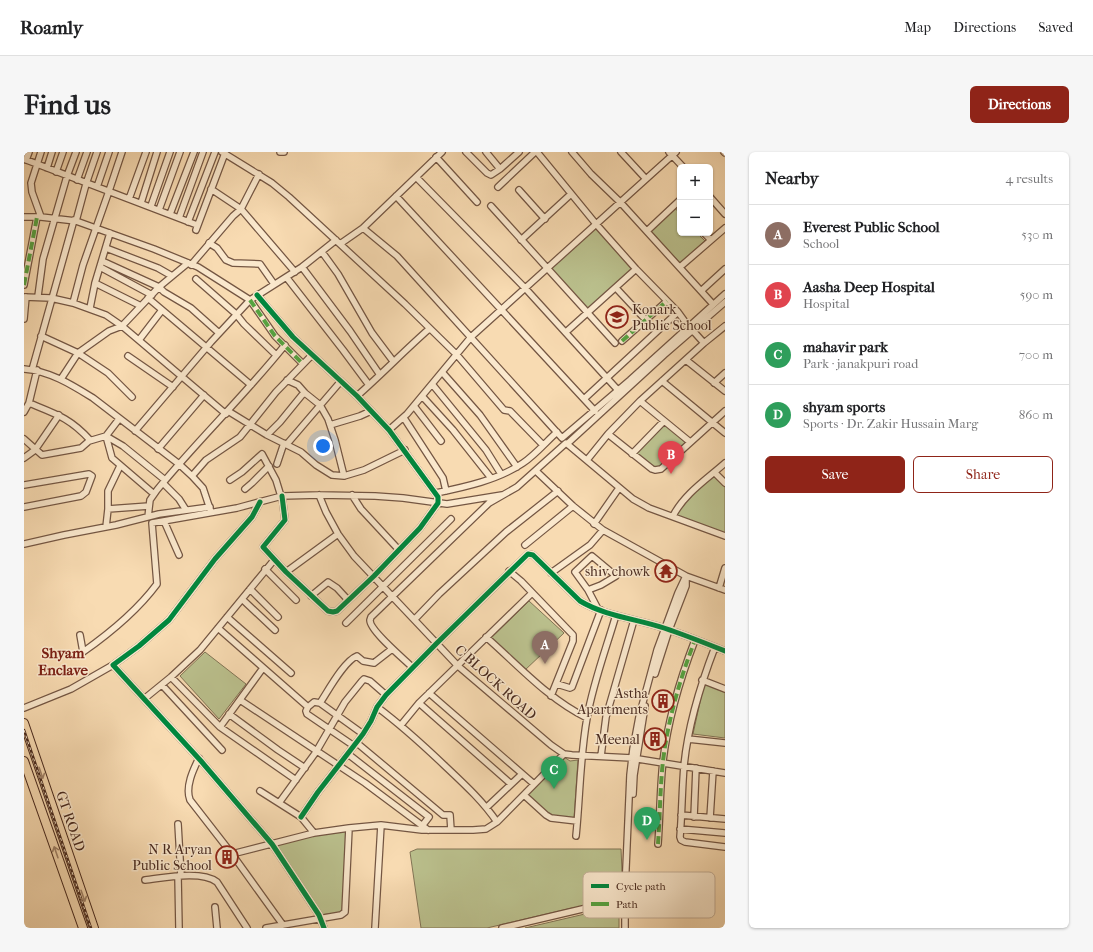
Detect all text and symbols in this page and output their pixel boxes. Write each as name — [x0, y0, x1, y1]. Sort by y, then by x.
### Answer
text: Roamly — [20, 17, 83, 39]
text: Map — [904, 19, 931, 36]
text: Directions — [953, 19, 1016, 36]
text: Saved — [1038, 19, 1073, 36]
button: Directions — [970, 86, 1069, 123]
text: Find us — [24, 88, 111, 121]
map controls — [677, 164, 713, 236]
button: + — [677, 164, 713, 200]
text: Nearby — [765, 168, 819, 188]
text: 4 results — [1006, 171, 1053, 186]
button: − — [677, 200, 713, 236]
text: Everest Public School — [803, 218, 940, 236]
text: A — [774, 227, 782, 242]
text: 530 m — [1021, 227, 1053, 242]
text: School — [803, 236, 839, 251]
text: Aasha Deep Hospital — [803, 278, 935, 296]
text: B — [774, 287, 782, 302]
text: 590 m — [1020, 287, 1053, 302]
text: Hospital — [803, 296, 850, 311]
place label: Konark Public School — [632, 301, 712, 334]
school or university icon: Konark Public School — [604, 304, 630, 330]
text: mahavir park — [803, 338, 888, 356]
text: C — [774, 347, 782, 362]
text: 700 m — [1019, 347, 1053, 362]
text: Park · janakpuri road — [803, 356, 918, 371]
text: shyam sports — [803, 398, 885, 416]
text: D — [773, 407, 783, 422]
text: 860 m — [1019, 407, 1053, 422]
text: Sports · Dr. Zakir Hussain Marg — [803, 416, 978, 431]
your location — [313, 436, 333, 456]
pin: B — [658, 441, 684, 474]
button: Save — [765, 456, 905, 493]
button: Share — [913, 456, 1053, 493]
temple icon: shiv chowk — [653, 558, 679, 584]
place label: shiv chowk — [585, 563, 651, 580]
pin: A — [532, 631, 558, 664]
street label: C BLOCK ROAD — [451, 641, 540, 724]
district label: Shyam Enclave — [38, 644, 88, 679]
place label: Astha Apartments — [576, 685, 649, 718]
building icon: Astha Apartments — [650, 688, 676, 714]
building icon: Meenal — [642, 726, 668, 752]
place label: Meenal — [595, 731, 640, 748]
pin: C — [541, 756, 567, 789]
one-way arrow — [38, 767, 45, 780]
street label: GT ROAD — [52, 789, 89, 854]
pin: D — [634, 807, 660, 840]
place label: N R Aryan Public School — [132, 841, 212, 874]
building icon: N R Aryan Public School — [214, 844, 240, 870]
one-way arrow — [51, 846, 59, 858]
legend — [583, 872, 715, 918]
text: Cycle path — [616, 880, 667, 893]
one-way arrow — [80, 890, 87, 903]
text: Path — [616, 898, 639, 911]

